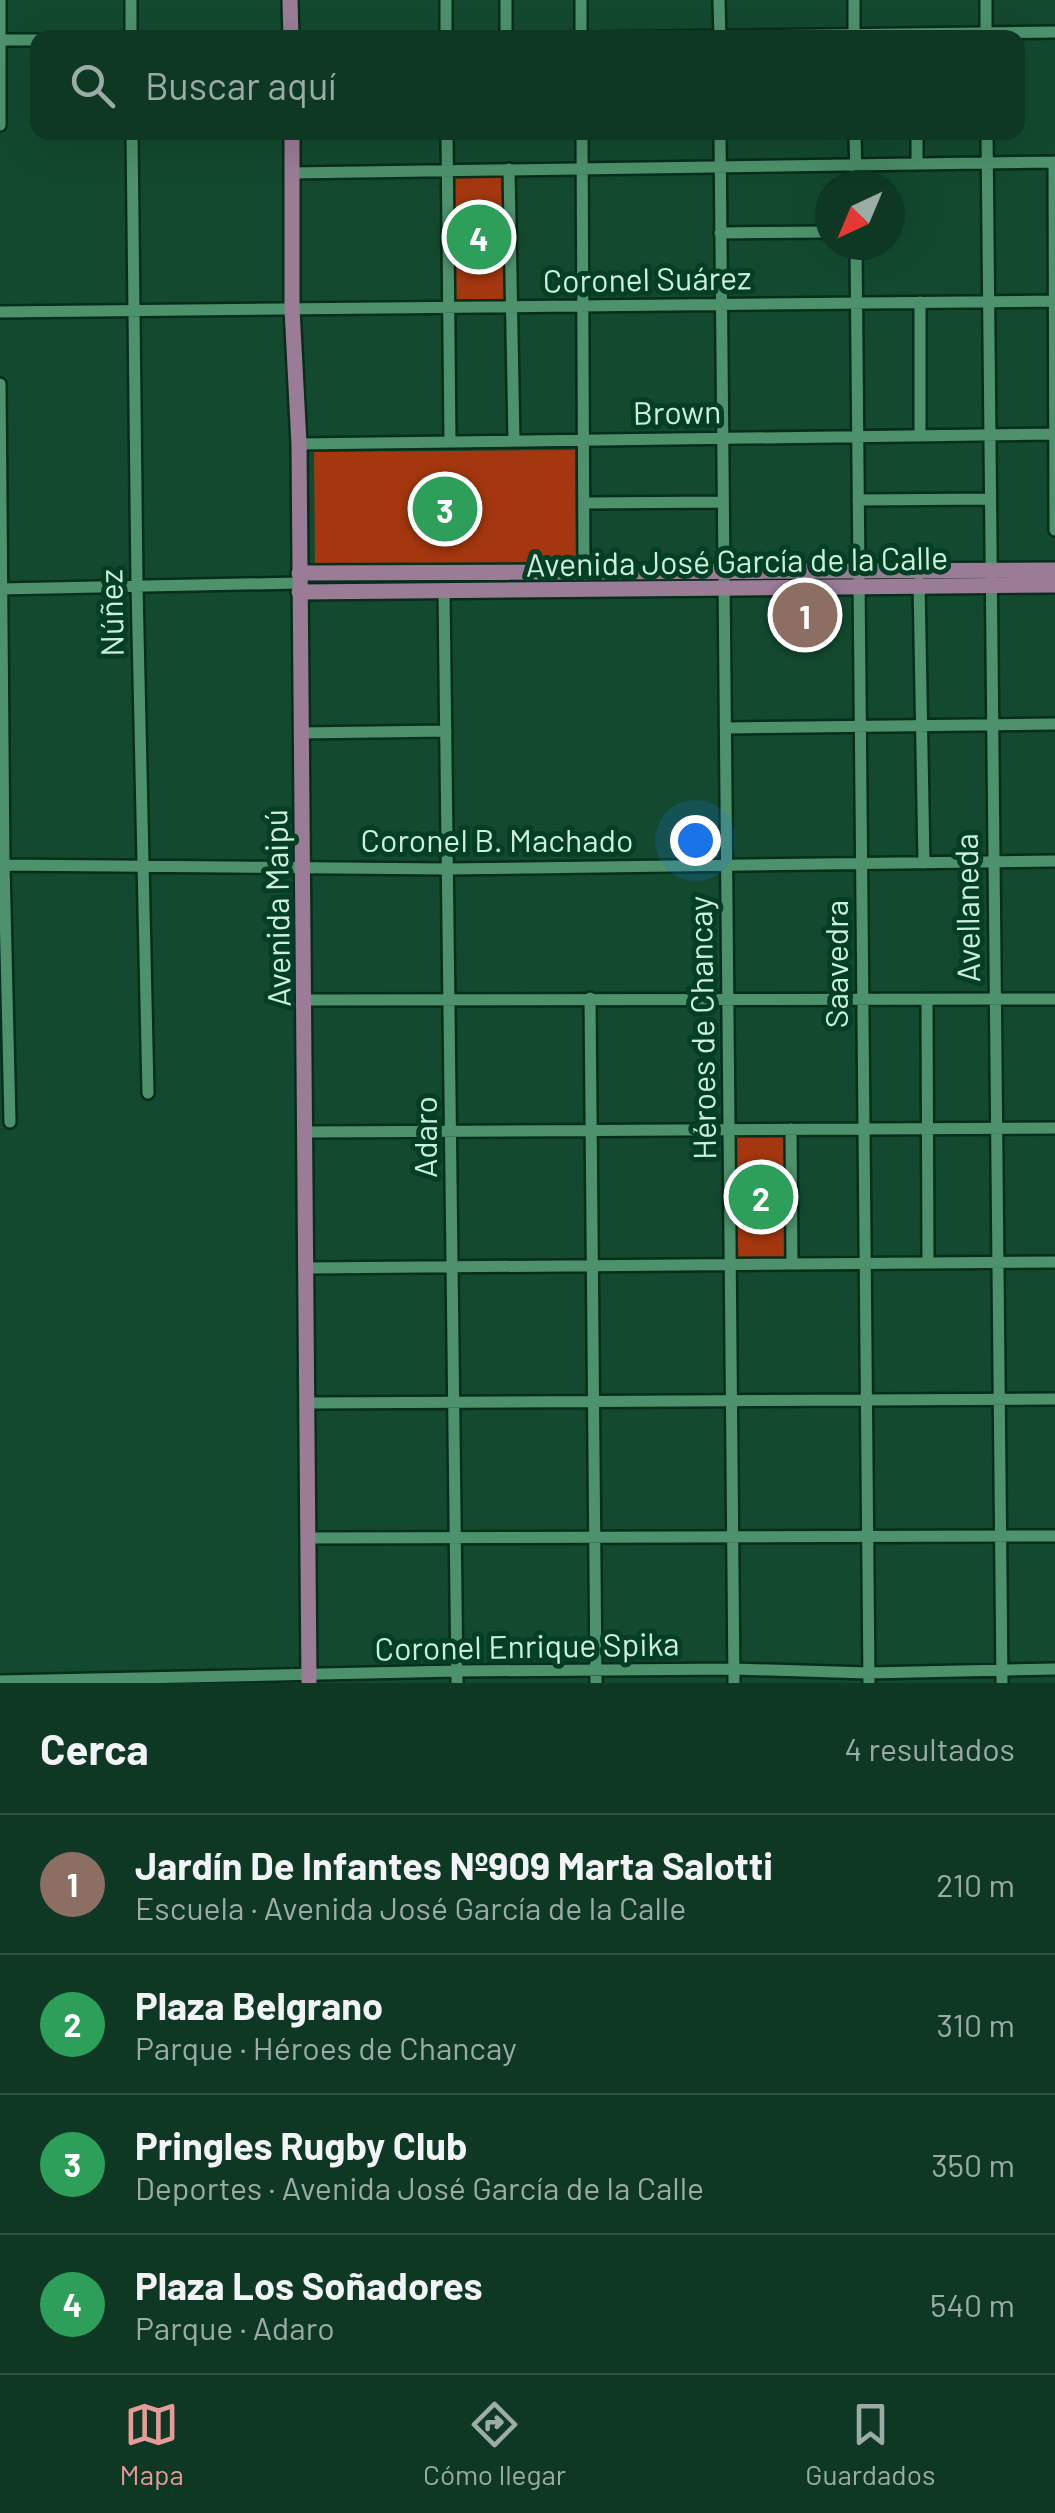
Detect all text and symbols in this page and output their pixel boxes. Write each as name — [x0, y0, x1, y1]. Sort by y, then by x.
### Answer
search box — [30, 30, 1025, 140]
icon: search — [65, 58, 120, 113]
text: Buscar aquí — [145, 62, 336, 108]
north arrow — [815, 170, 905, 260]
pin: 4 — [446, 200, 512, 274]
street label: Coronel Suárez — [542, 257, 752, 299]
street label: Brown — [632, 391, 722, 431]
pin: 3 — [412, 472, 478, 546]
street label: Avenida José García de la Calle — [525, 537, 949, 583]
street label: Núñez — [90, 569, 130, 657]
pin: 1 — [772, 578, 838, 652]
street label: Avenida Maipú — [255, 809, 297, 1007]
your location — [670, 815, 721, 866]
street label: Coronel B. Machado — [361, 820, 633, 858]
street label: Avellaneda — [946, 833, 986, 983]
street label: Héroes de Chancay — [680, 895, 722, 1160]
street label: Saavedra — [816, 900, 854, 1028]
street label: Adaro — [405, 1096, 443, 1178]
pin: 2 — [728, 1160, 794, 1234]
street label: Coronel Enrique Spika — [374, 1623, 680, 1667]
text: Cerca — [40, 1723, 149, 1773]
text: 4 resultados — [845, 1729, 1015, 1767]
text: Jardín De Infantes Nº909 Marta Salotti — [135, 1842, 773, 1888]
text: 1 — [67, 1865, 78, 1903]
text: 210 m — [936, 1865, 1015, 1903]
text: Escuela · Avenida José García de la Calle — [135, 1888, 686, 1926]
text: Plaza Belgrano — [135, 1982, 383, 2028]
text: 2 — [64, 2005, 81, 2043]
text: 310 m — [937, 2005, 1015, 2043]
text: Parque · Héroes de Chancay — [135, 2028, 517, 2066]
text: Pringles Rugby Club — [135, 2122, 467, 2168]
text: 3 — [64, 2145, 81, 2183]
text: 350 m — [931, 2145, 1015, 2183]
text: Deportes · Avenida José García de la Calle — [135, 2168, 704, 2206]
text: Plaza Los Soñadores — [135, 2262, 483, 2308]
text: 4 — [63, 2285, 82, 2323]
text: 540 m — [930, 2285, 1015, 2323]
text: Parque · Adaro — [135, 2308, 335, 2346]
tab: Mapa — [120, 2397, 184, 2491]
tab: Cómo llegar — [423, 2397, 566, 2491]
tab: Guardados — [805, 2397, 935, 2491]

